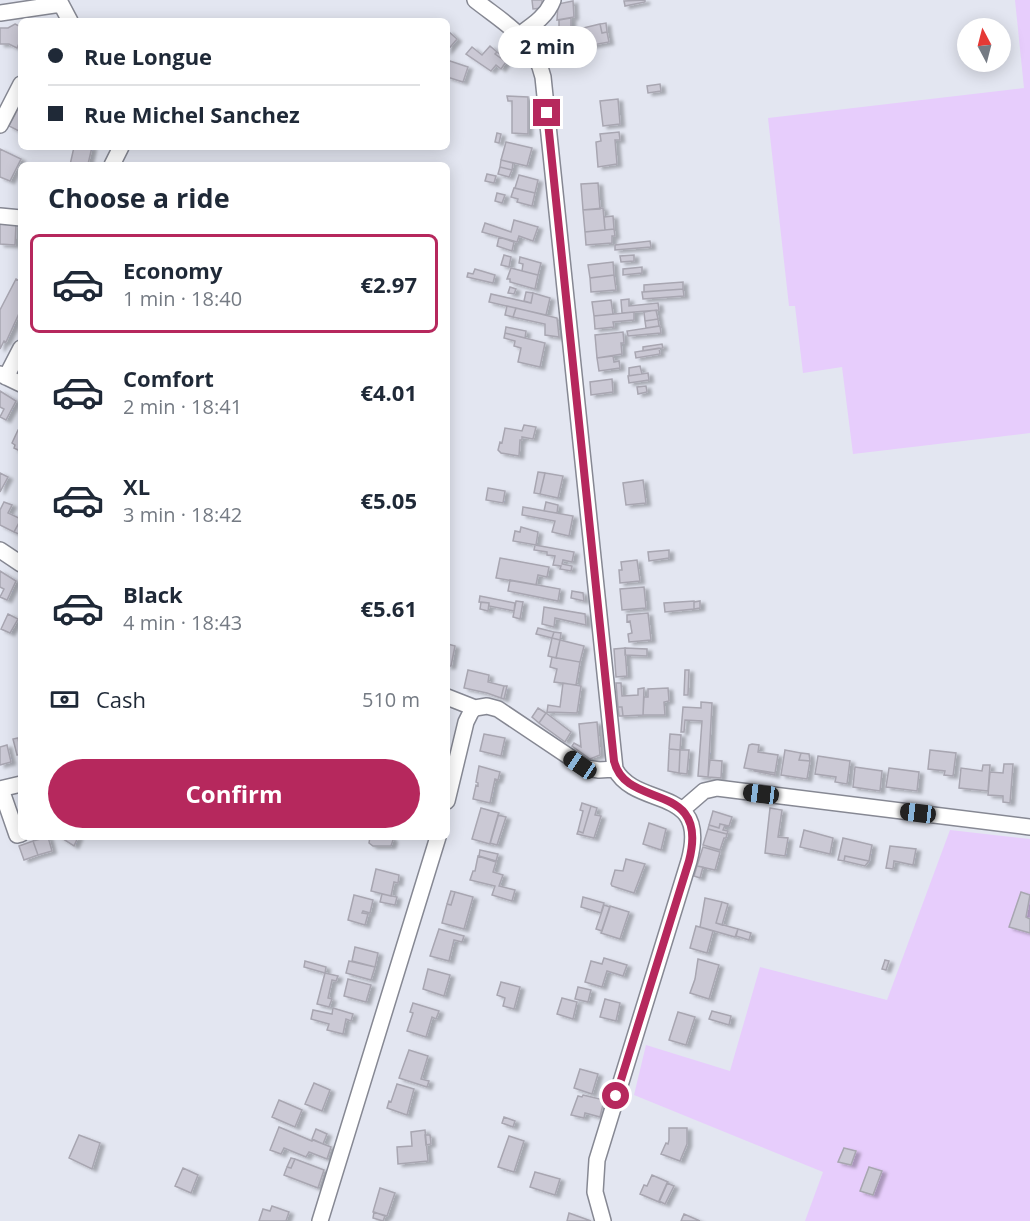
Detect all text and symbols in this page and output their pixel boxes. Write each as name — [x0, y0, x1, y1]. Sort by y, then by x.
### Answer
north arrow — [957, 18, 1011, 72]
map controls — [957, 18, 1011, 72]
callout: 2 min — [498, 26, 596, 68]
text: 2 min — [520, 33, 575, 60]
text: Rue Longue — [84, 41, 212, 71]
text: Rue Michel Sanchez — [84, 99, 300, 129]
route end — [533, 99, 560, 126]
text: Choose a ride — [48, 179, 230, 216]
text: Economy — [123, 255, 222, 285]
icon: car — [51, 257, 105, 311]
text: €2.97 — [360, 269, 417, 299]
text: 1 min · 18:40 — [123, 285, 242, 312]
text: Comfort — [123, 363, 214, 393]
icon: car — [51, 365, 105, 419]
text: €4.01 — [360, 377, 417, 407]
text: 2 min · 18:41 — [123, 393, 242, 420]
text: XL — [123, 471, 150, 501]
icon: car — [51, 473, 105, 527]
text: €5.05 — [360, 485, 417, 515]
text: 3 min · 18:42 — [123, 501, 242, 528]
text: Black — [123, 579, 183, 609]
icon: car — [51, 581, 105, 635]
text: €5.61 — [360, 593, 417, 623]
text: 4 min · 18:43 — [123, 609, 242, 636]
icon: cash — [48, 683, 81, 716]
text: Cash — [96, 684, 146, 714]
text: 510 m — [362, 686, 420, 713]
car — [560, 747, 600, 783]
button: Confirm — [48, 759, 420, 828]
car — [742, 783, 780, 805]
car — [899, 802, 937, 824]
route start — [602, 1082, 629, 1109]

